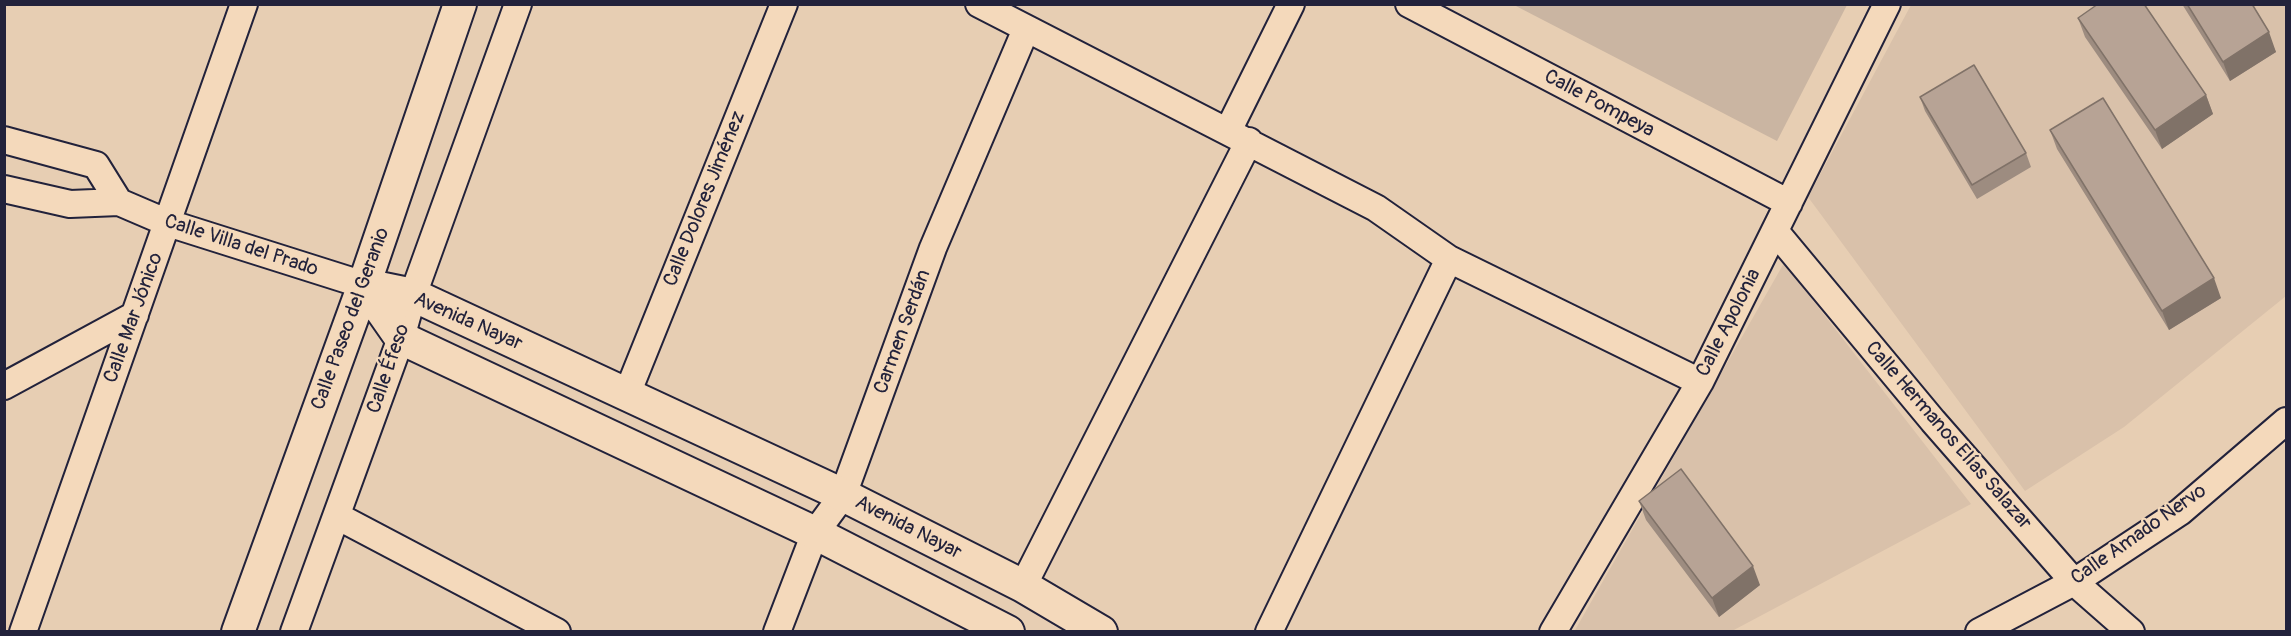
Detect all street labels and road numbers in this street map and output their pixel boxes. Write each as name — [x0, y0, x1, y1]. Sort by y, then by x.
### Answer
street label: Calle Pompeya — [1540, 65, 1658, 143]
street label: Calle Dolores Jiménez — [659, 108, 751, 290]
street label: Calle Villa del Prado — [161, 210, 321, 282]
street label: Calle Paseo del Geranio — [307, 225, 395, 413]
street label: Calle Mar Jónico — [99, 250, 169, 386]
street label: Calle Apolonia — [1692, 265, 1766, 381]
street label: Carmen Serdán — [869, 267, 937, 397]
street label: Avenida Nayar — [410, 287, 526, 357]
street label: Calle Éfeso — [363, 321, 415, 417]
street label: Calle Hermanos Elías Salazar — [1860, 337, 2036, 535]
street label: Calle Amado Nervo — [2067, 479, 2211, 591]
street label: Avenida Nayar — [851, 491, 965, 565]

